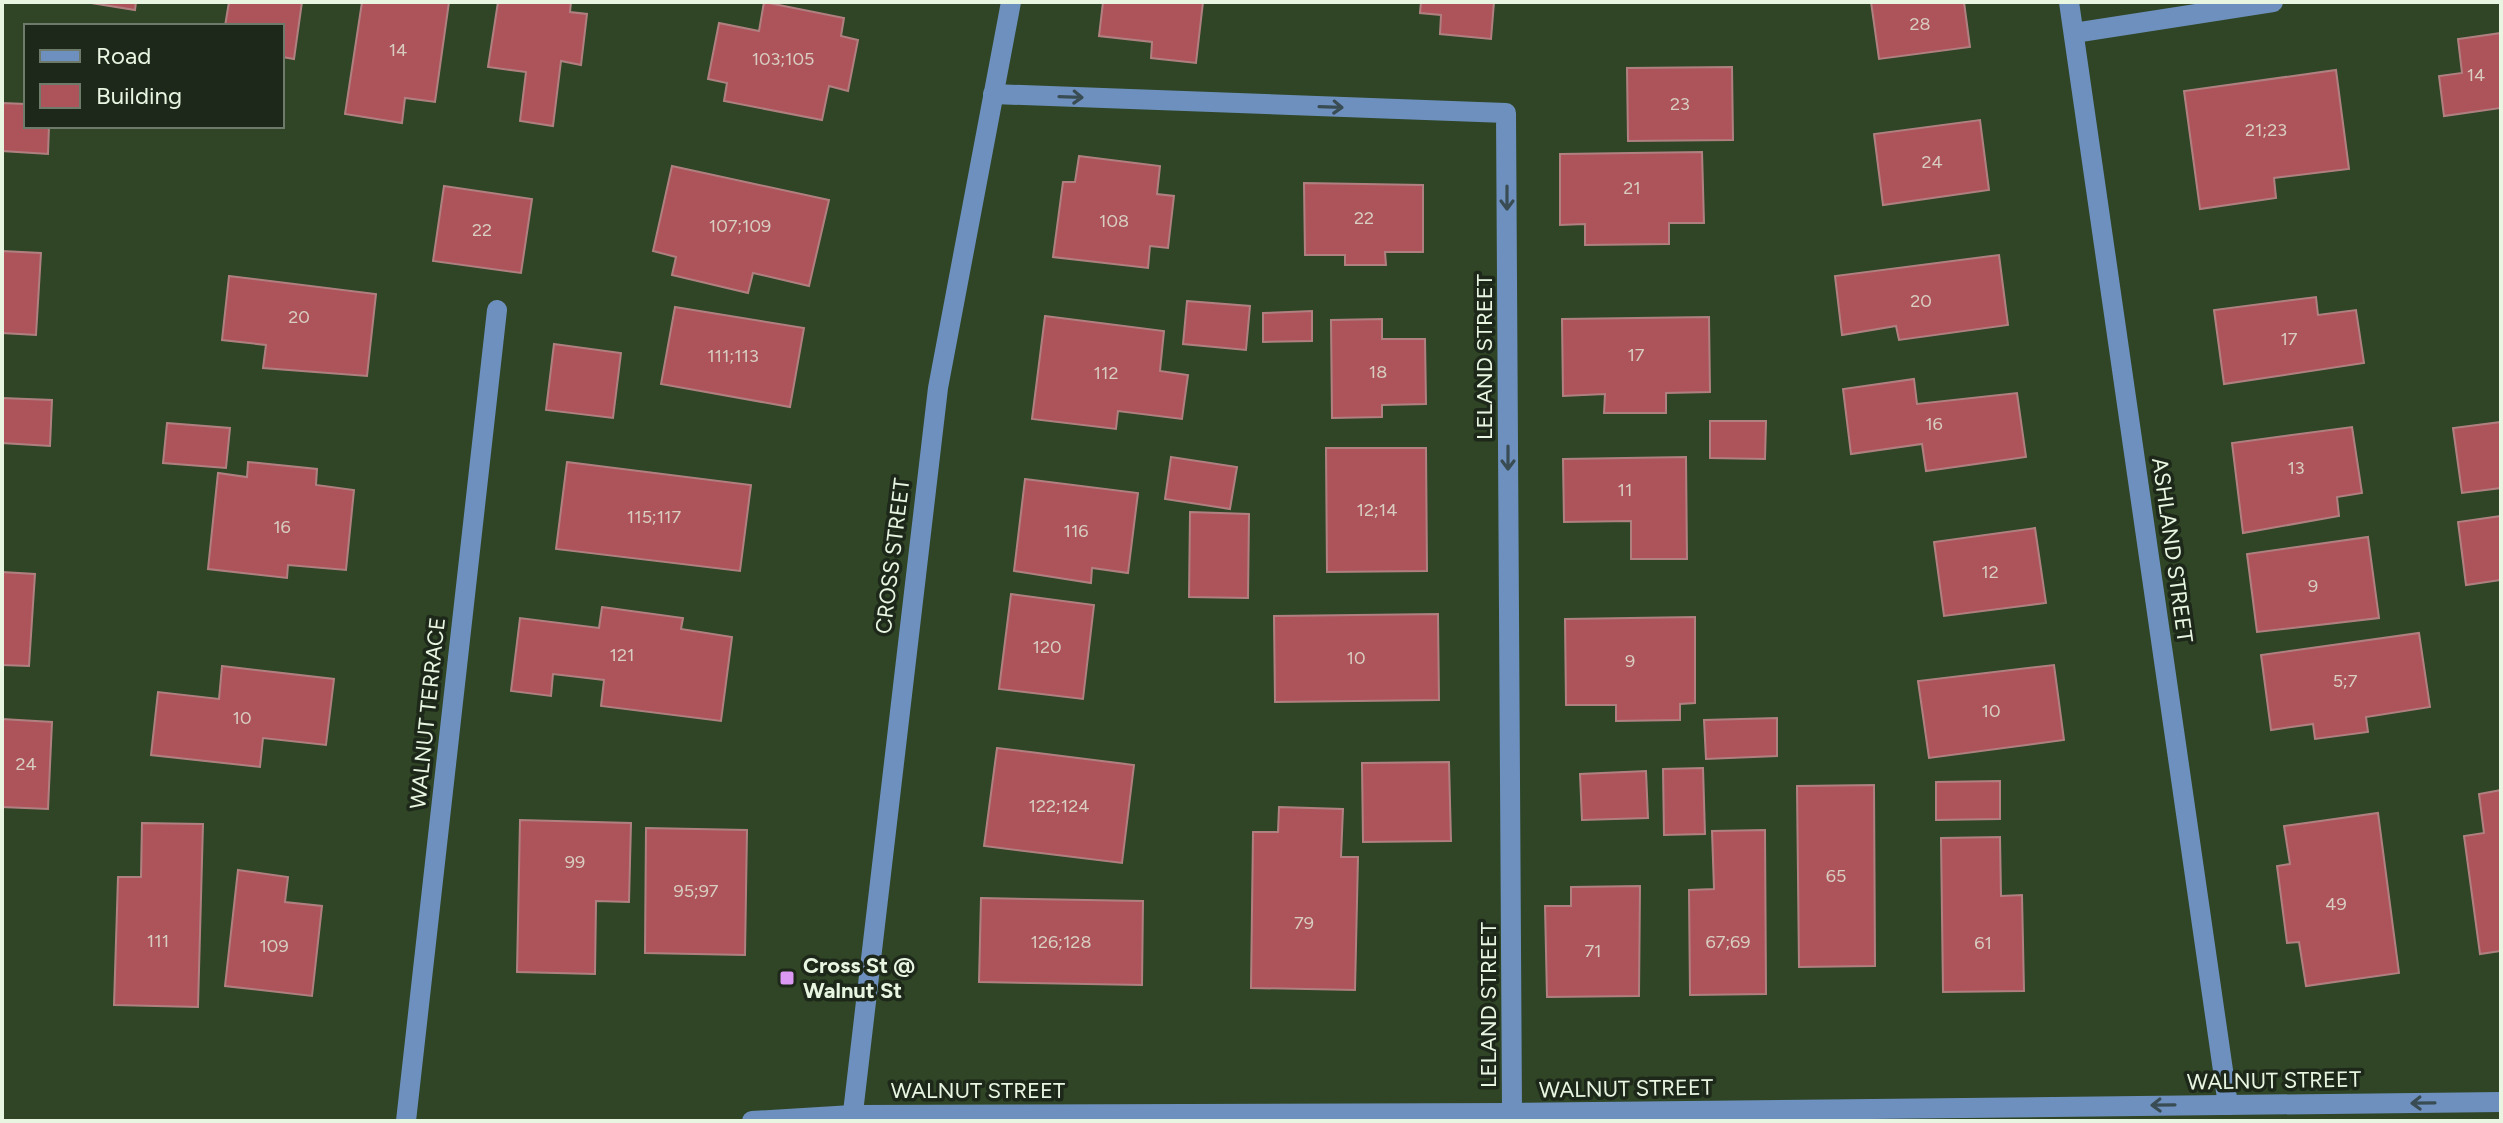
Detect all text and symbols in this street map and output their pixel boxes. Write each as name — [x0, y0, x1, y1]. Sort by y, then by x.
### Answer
house number: 28 — [1909, 13, 1931, 35]
legend — [24, 24, 284, 128]
house number: 14 — [389, 39, 407, 61]
text: Road — [96, 41, 151, 70]
house number: 103;105 — [752, 48, 814, 70]
house number: 14 — [2467, 64, 2485, 86]
text: Building — [96, 81, 182, 110]
one-way arrow — [1057, 90, 1084, 105]
house number: 23 — [1670, 93, 1690, 115]
one-way arrow — [1317, 99, 1344, 114]
house number: 21;23 — [2245, 119, 2287, 141]
house number: 24 — [1921, 151, 1943, 173]
house number: 21 — [1623, 177, 1641, 199]
one-way arrow — [1499, 184, 1515, 211]
house number: 22 — [1354, 207, 1374, 229]
house number: 108 — [1099, 210, 1129, 232]
house number: 107;109 — [709, 215, 771, 237]
house number: 22 — [472, 219, 492, 241]
street label: LELAND STREET — [1471, 274, 1498, 440]
house number: 20 — [1910, 290, 1932, 312]
house number: 20 — [288, 306, 310, 328]
house number: 17 — [2280, 328, 2298, 350]
house number: 17 — [1627, 344, 1645, 366]
house number: 111;113 — [707, 345, 759, 367]
house number: 18 — [1369, 361, 1387, 383]
house number: 112 — [1094, 362, 1118, 384]
house number: 16 — [1925, 413, 1943, 435]
one-way arrow — [1500, 444, 1516, 471]
street label: ASHLAND STREET — [2146, 456, 2199, 644]
house number: 13 — [2287, 457, 2305, 479]
street label: CROSS STREET — [870, 477, 915, 636]
house number: 11 — [1618, 479, 1632, 501]
house number: 12;14 — [1357, 499, 1397, 521]
house number: 115;117 — [627, 506, 682, 528]
house number: 16 — [273, 516, 291, 538]
house number: 116 — [1063, 520, 1089, 542]
house number: 12 — [1981, 561, 1999, 583]
house number: 9 — [2308, 575, 2318, 597]
street label: WALNUT TERRACE — [404, 616, 451, 810]
house number: 120 — [1032, 636, 1062, 658]
house number: 121 — [610, 644, 634, 666]
house number: 10 — [1347, 647, 1365, 669]
house number: 9 — [1625, 650, 1635, 672]
house number: 5;7 — [2333, 670, 2358, 692]
house number: 10 — [1982, 700, 2000, 722]
house number: 10 — [233, 707, 251, 729]
house number: 24 — [15, 753, 37, 775]
house number: 122;124 — [1029, 795, 1089, 817]
house number: 99 — [565, 851, 585, 873]
house number: 65 — [1826, 865, 1846, 887]
house number: 95;97 — [673, 880, 719, 902]
house number: 49 — [2325, 893, 2347, 915]
house number: 79 — [1294, 912, 1314, 934]
street label: LELAND STREET — [1475, 922, 1502, 1088]
house number: 111 — [147, 930, 169, 952]
house number: 126;128 — [1031, 931, 1091, 953]
house number: 67;69 — [1706, 931, 1750, 953]
house number: 61 — [1974, 932, 1992, 954]
house number: 109 — [259, 935, 289, 957]
house number: 71 — [1584, 940, 1602, 962]
place label: Cross St @ Walnut St — [803, 952, 915, 1004]
marker: Cross St @ Walnut St — [778, 969, 796, 987]
street label: WALNUT STREET — [2187, 1065, 2361, 1096]
street label: WALNUT STREET — [1539, 1073, 1713, 1104]
street label: WALNUT STREET — [891, 1077, 1065, 1104]
one-way arrow — [2410, 1095, 2437, 1111]
one-way arrow — [2150, 1098, 2177, 1113]

